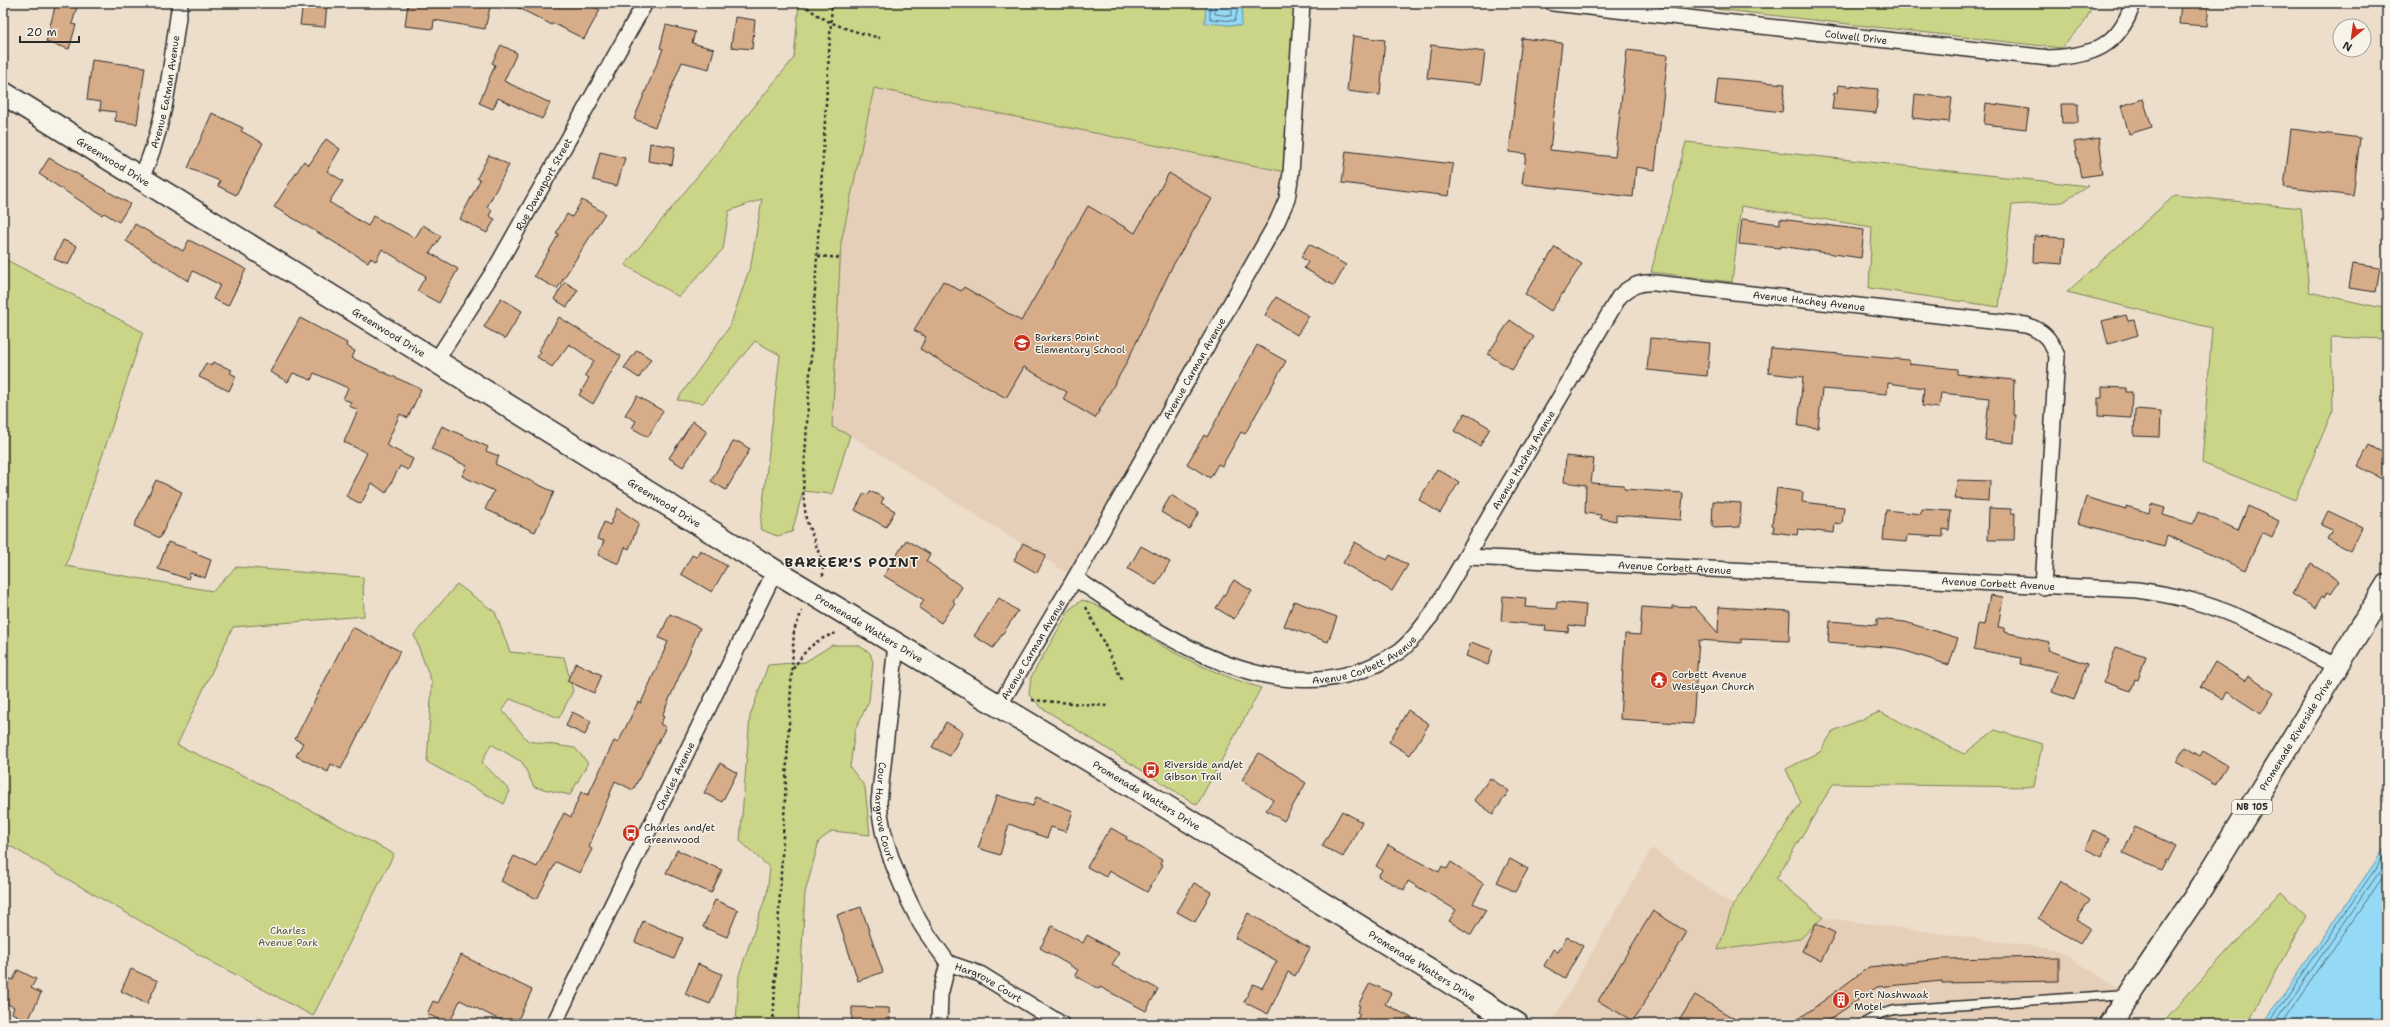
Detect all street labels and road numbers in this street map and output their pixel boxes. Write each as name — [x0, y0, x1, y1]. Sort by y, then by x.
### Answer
street label: Colwell Drive — [1824, 27, 1888, 47]
street label: Avenue Eatman Avenue — [147, 34, 182, 150]
street label: Greenwood Drive — [74, 134, 153, 189]
street label: Rue Davenport Street — [512, 136, 574, 232]
street label: Avenue Hachey Avenue — [1752, 288, 1866, 313]
street label: Greenwood Drive — [350, 304, 428, 360]
street label: Avenue Carman Avenue — [1160, 315, 1228, 421]
street label: Avenue Hachey Avenue — [1489, 407, 1558, 512]
street label: Greenwood Drive — [625, 475, 704, 530]
street label: Avenue Corbett Avenue — [1618, 558, 1732, 577]
street label: Avenue Corbett Avenue — [1941, 574, 2056, 592]
street label: Promenade Watters Drive — [813, 590, 926, 665]
street label: Avenue Carman Avenue — [998, 596, 1068, 702]
street label: Avenue Corbett Avenue — [1312, 632, 1419, 686]
street label: Promenade Riverside Drive — [2256, 675, 2335, 793]
street label: Charles Avenue — [653, 739, 697, 812]
street label: Promenade Watters Drive — [1090, 757, 1203, 833]
street label: Cour Hargrove Court — [872, 761, 898, 863]
road number: NB 105 — [2232, 800, 2272, 814]
street label: Promenade Watters Drive — [1366, 927, 1479, 1004]
street label: Hargrove Court — [953, 959, 1025, 1005]

